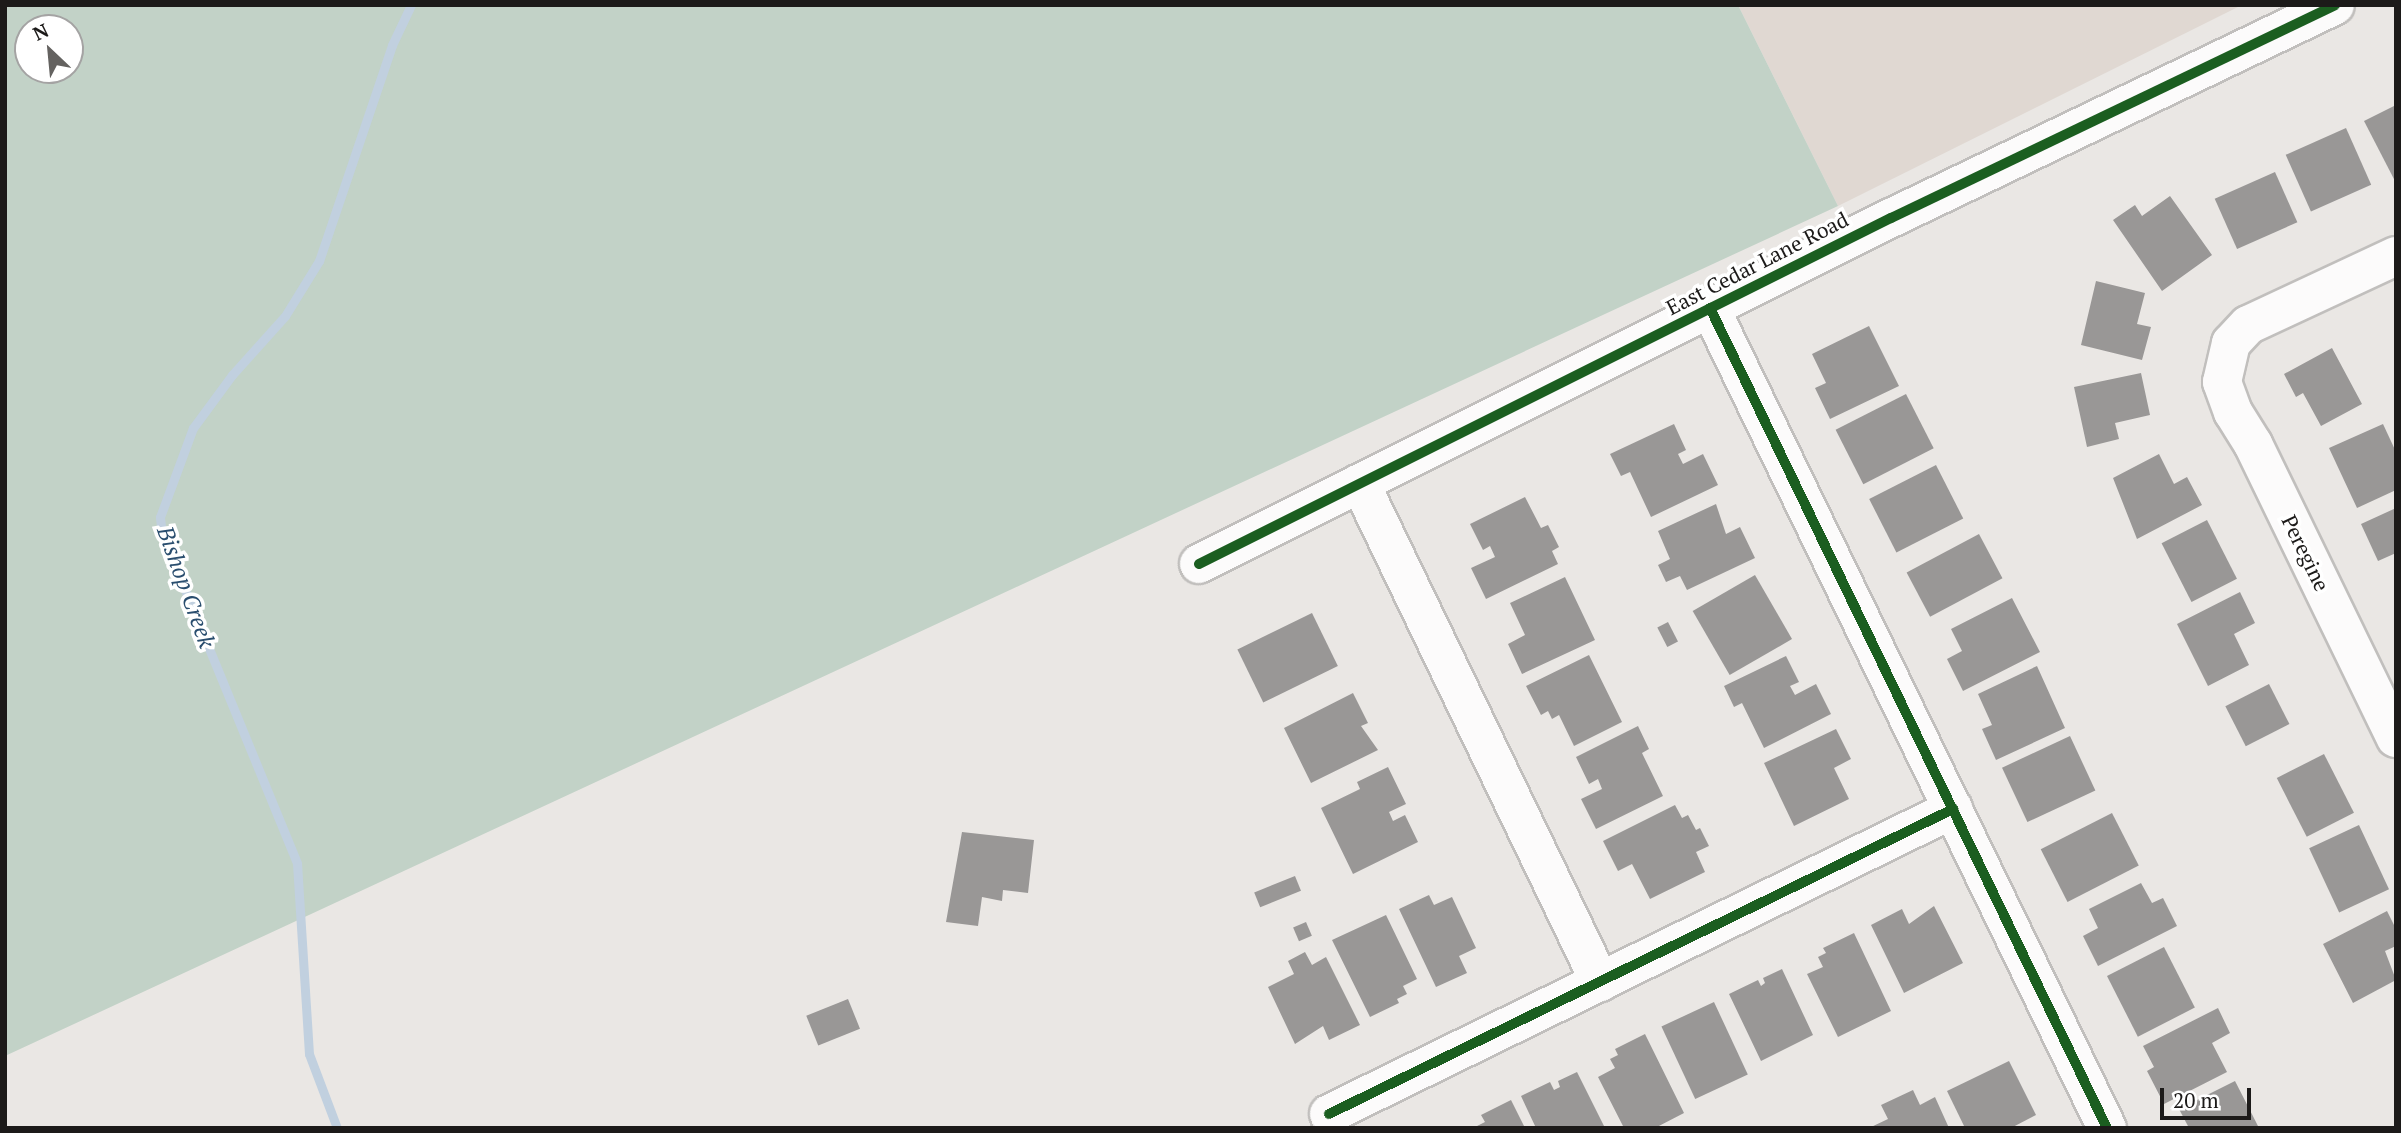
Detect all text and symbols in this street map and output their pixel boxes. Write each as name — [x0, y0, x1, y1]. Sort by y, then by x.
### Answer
north arrow — [14, 14, 84, 84]
text: N — [28, 17, 52, 46]
street label: East Cedar Lane Road — [1662, 206, 1852, 320]
street label: Peregine — [2277, 511, 2335, 595]
water label: Bishop Creek — [151, 522, 221, 652]
scale bar — [2163, 1074, 2254, 1118]
text: 20 m — [2173, 1086, 2219, 1114]

